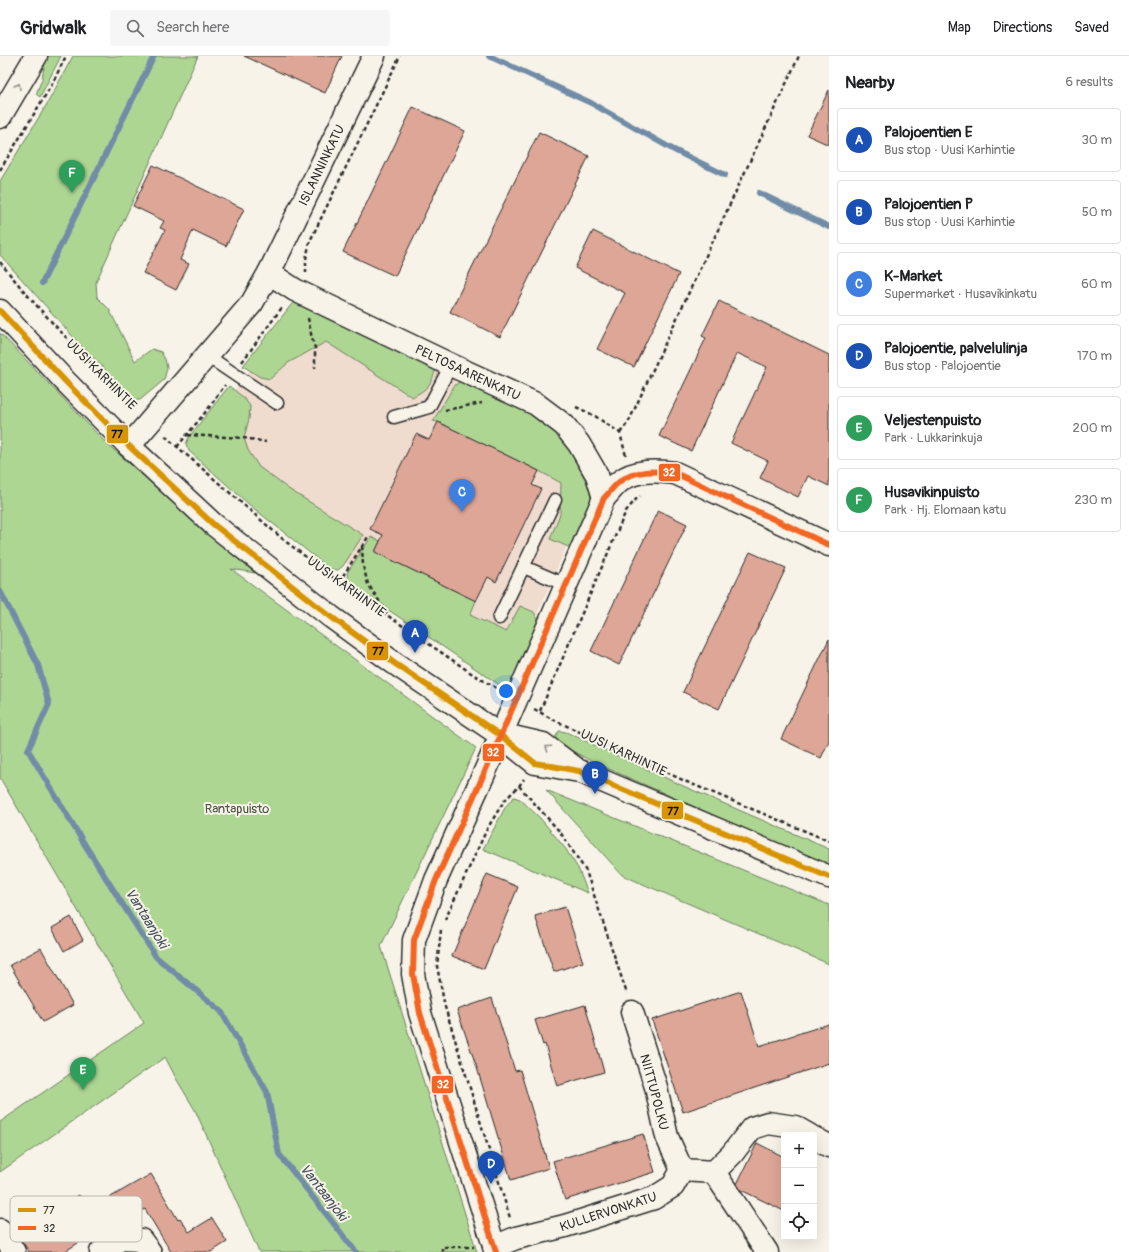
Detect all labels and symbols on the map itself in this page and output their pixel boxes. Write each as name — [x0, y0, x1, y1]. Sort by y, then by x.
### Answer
one-way arrow — [14, 83, 21, 90]
street label: ISLANNINKATU — [295, 122, 348, 209]
pin: F — [59, 160, 85, 193]
street label: UUSI KARHINTIE — [63, 336, 140, 414]
street label: PELTOSAARENKATU — [412, 341, 523, 404]
line badge: 77 — [106, 424, 129, 444]
text: 77 — [111, 428, 123, 441]
line badge: 32 — [658, 463, 681, 482]
text: 32 — [663, 466, 675, 479]
pin: C — [449, 479, 475, 512]
street label: UUSI KARHINTIE — [304, 553, 389, 621]
pin: A — [402, 620, 428, 653]
line badge: 77 — [366, 641, 389, 661]
text: 77 — [372, 645, 384, 658]
your location — [496, 681, 516, 701]
street label: UUSI KARHINTIE — [578, 726, 670, 780]
line badge: 32 — [482, 743, 505, 762]
one-way arrow — [545, 745, 552, 753]
text: 32 — [487, 746, 499, 759]
pin: B — [582, 761, 608, 794]
park label: Rantapuisto — [205, 801, 269, 817]
line badge: 77 — [661, 801, 684, 820]
text: 77 — [667, 805, 679, 818]
water label: Vantaanjoki — [121, 885, 173, 954]
street label: NIITTUPOLKU — [636, 1052, 672, 1132]
pin: E — [70, 1057, 96, 1090]
line badge: 32 — [431, 1075, 454, 1094]
text: 32 — [437, 1078, 449, 1091]
pin: D — [478, 1151, 504, 1184]
water label: Vantaanjoki — [296, 1160, 353, 1226]
street label: KULLERVONKATU — [558, 1189, 659, 1235]
legend — [10, 1196, 142, 1242]
text: 77 — [43, 1204, 55, 1217]
text: 32 — [43, 1222, 55, 1235]

